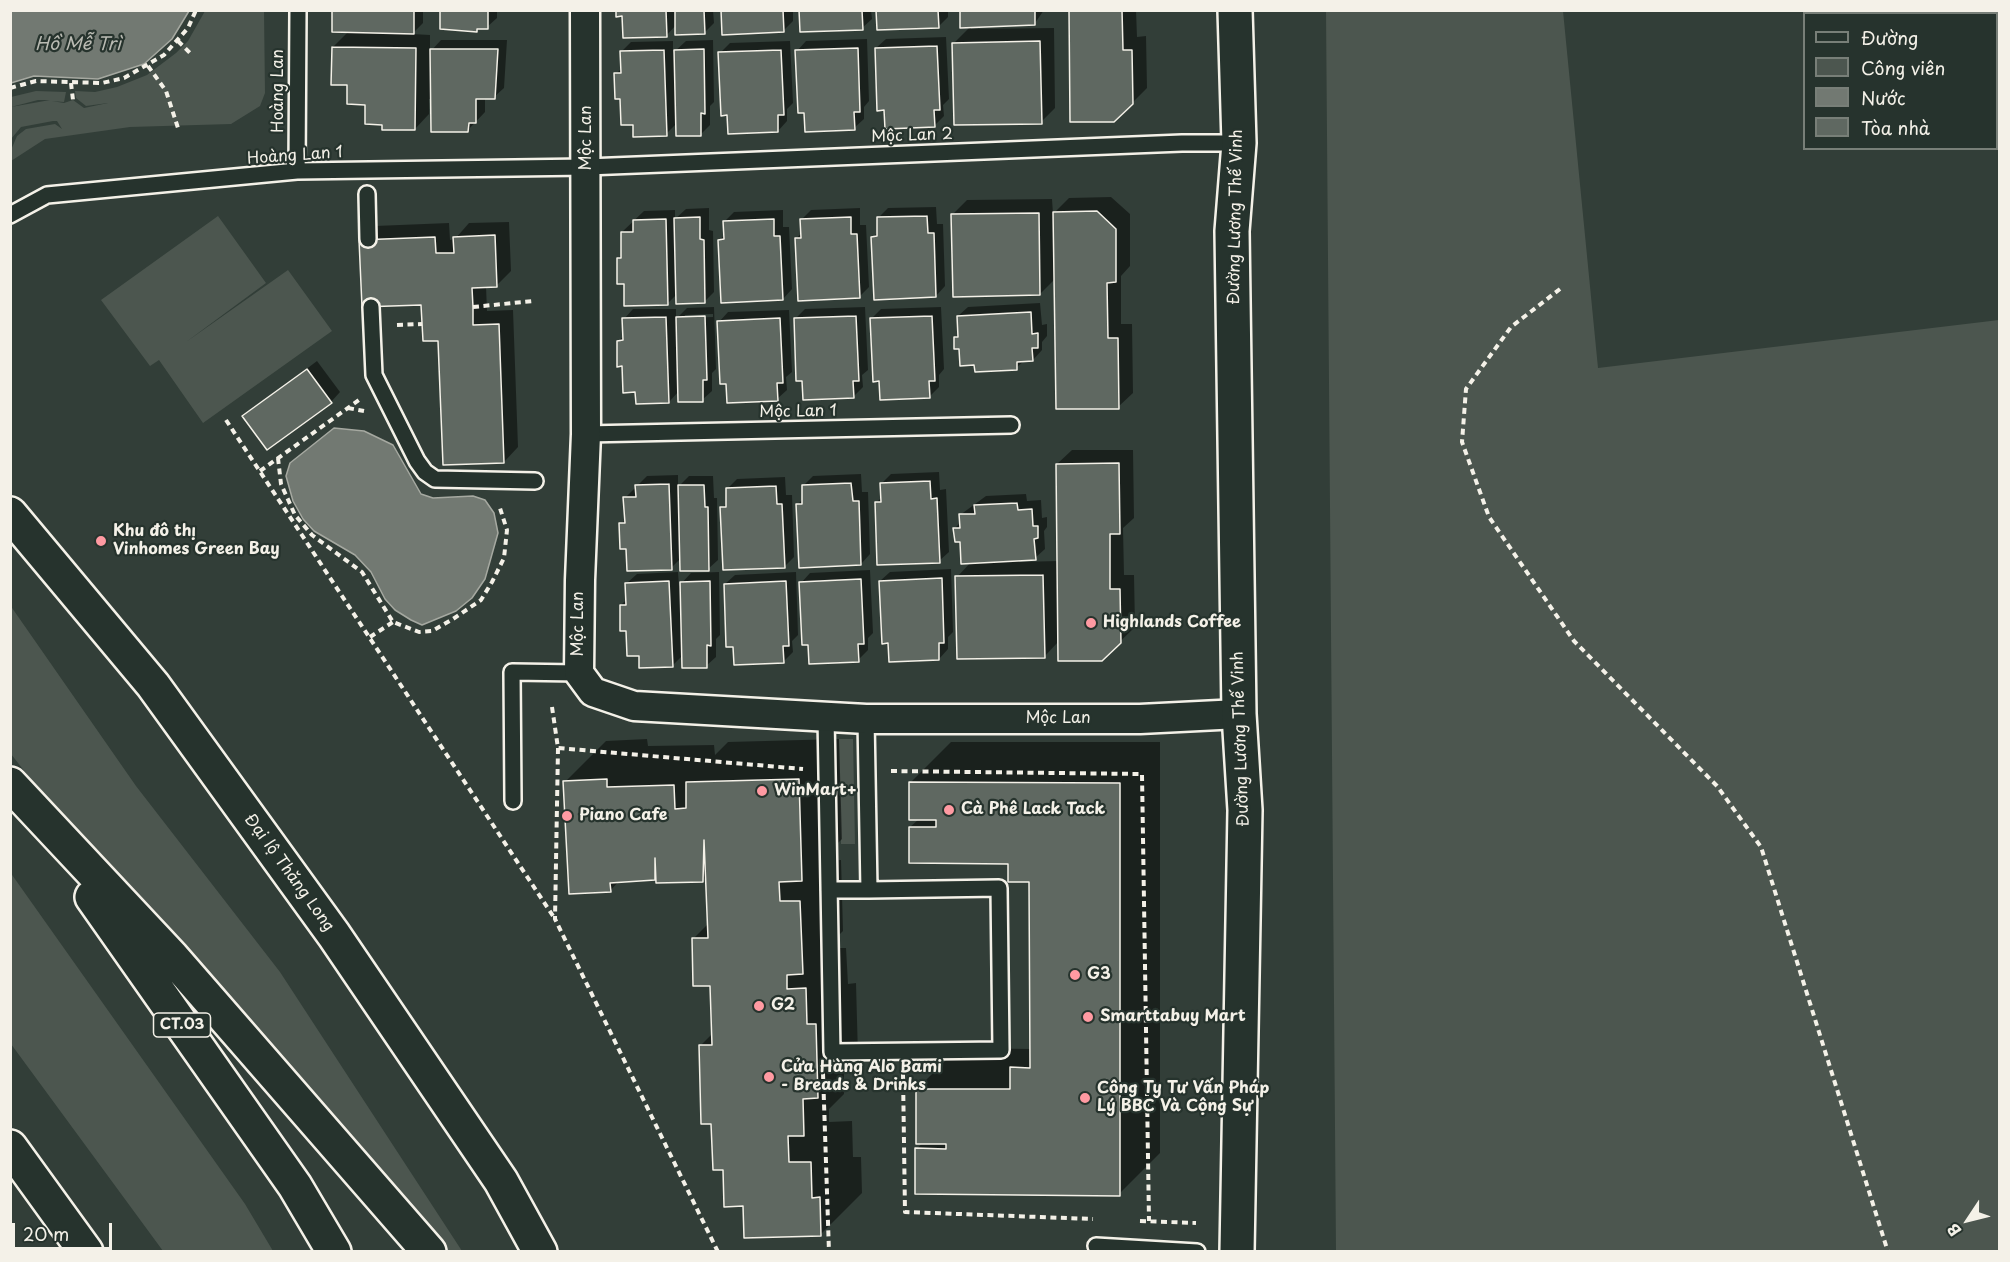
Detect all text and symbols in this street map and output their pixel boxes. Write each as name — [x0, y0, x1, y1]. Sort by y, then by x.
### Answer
legend — [1803, 12, 1998, 150]
text: Đường — [1861, 24, 1918, 51]
water label: Hồ Mễ Trì — [35, 34, 121, 56]
street label: Hoàng Lan — [269, 49, 289, 133]
text: Công viên — [1861, 54, 1945, 81]
text: Nước — [1861, 84, 1905, 111]
street label: Mộc Lan — [577, 105, 597, 171]
text: Tòa nhà — [1861, 114, 1930, 141]
street label: Mộc Lan 2 — [871, 125, 953, 147]
street label: Đường Lương Thế Vinh — [1225, 129, 1247, 305]
street label: Hoàng Lan 1 — [246, 143, 344, 169]
street label: Mộc Lan 1 — [759, 402, 837, 422]
place label: Khu đô thị Vinhomes Green Bay — [113, 522, 279, 560]
marker: Khu đô thị Vinhomes Green Bay — [94, 534, 108, 548]
street label: Mộc Lan — [569, 591, 589, 657]
place label: Highlands Coffee — [1103, 613, 1241, 633]
marker: Highlands Coffee — [1084, 616, 1098, 630]
street label: Đường Lương Thế Vinh — [1228, 651, 1254, 827]
street label: Mộc Lan — [1025, 709, 1091, 729]
place label: WinMart+ — [774, 781, 857, 801]
marker: WinMart+ — [755, 784, 769, 798]
place label: Cà Phê Lack Tack — [961, 800, 1105, 820]
marker: Cà Phê Lack Tack — [942, 803, 956, 817]
place label: Piano Cafe — [579, 806, 667, 826]
marker: Piano Cafe — [560, 809, 574, 823]
street label: Đại lộ Thăng Long — [240, 810, 338, 936]
place label: G3 — [1087, 965, 1111, 985]
marker: G3 — [1068, 968, 1082, 982]
place label: G2 — [771, 996, 795, 1016]
marker: G2 — [752, 999, 766, 1013]
place label: Smarttabuy Mart — [1100, 1007, 1246, 1027]
marker: Smarttabuy Mart — [1081, 1010, 1095, 1024]
road number: CT.03 — [154, 1013, 210, 1037]
place label: Cửa Hàng Alo Bami - Breads & Drinks — [781, 1058, 942, 1096]
marker: Cửa Hàng Alo Bami - Breads & Drinks — [762, 1070, 776, 1084]
place label: Công Ty Tư Vấn Pháp Lý BBC Và Cộng Sự — [1097, 1079, 1269, 1117]
marker: Công Ty Tư Vấn Pháp Lý BBC Và Cộng Sự — [1078, 1091, 1092, 1105]
north arrow — [1938, 1190, 1998, 1250]
scale bar — [15, 1211, 116, 1249]
text: B — [1940, 1219, 1966, 1242]
text: 20 m — [23, 1220, 69, 1247]

